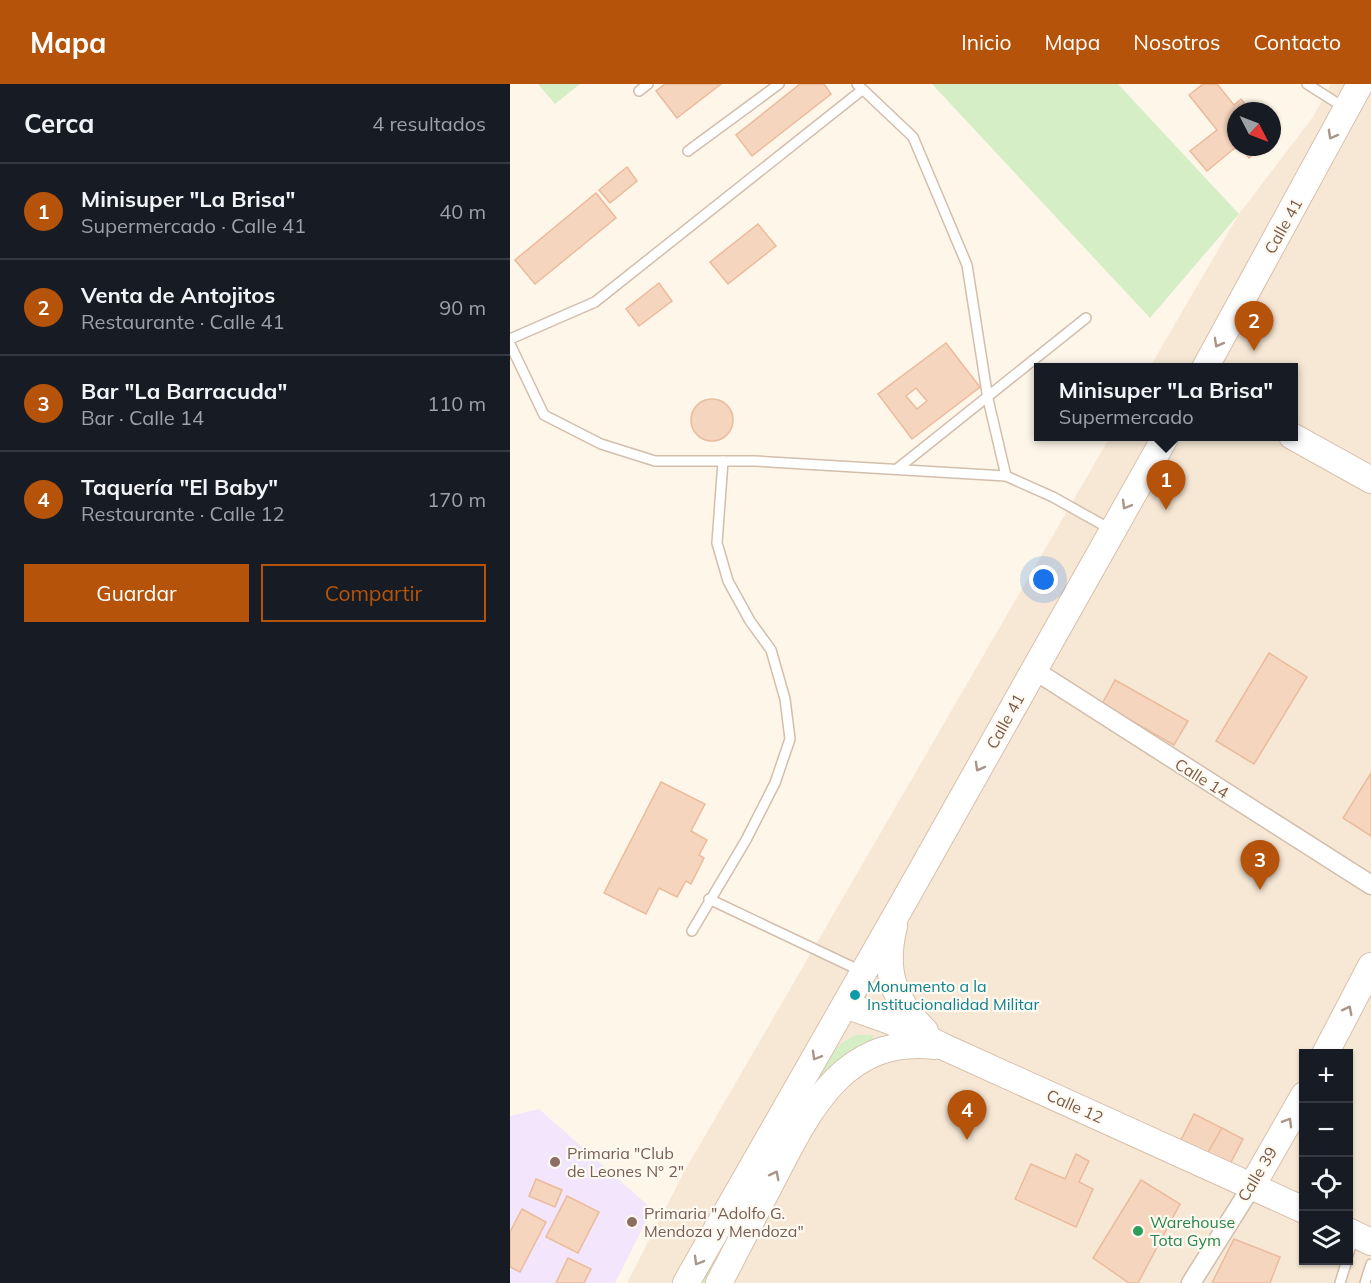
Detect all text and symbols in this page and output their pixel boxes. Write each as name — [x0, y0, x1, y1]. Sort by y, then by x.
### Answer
text: Mapa — [30, 25, 106, 60]
text: Inicio — [961, 29, 1011, 55]
text: Mapa — [1044, 29, 1100, 55]
text: Nosotros — [1133, 29, 1220, 55]
text: Contacto — [1253, 29, 1341, 55]
north arrow — [1227, 102, 1281, 156]
text: Cerca — [24, 107, 94, 140]
text: 4 resultados — [372, 111, 486, 136]
one-way arrow — [1328, 129, 1339, 140]
text: Minisuper "La Brisa" — [81, 185, 295, 213]
street label: Calle 41 — [1260, 195, 1306, 257]
text: 1 — [38, 199, 50, 224]
text: 40 m — [439, 199, 486, 224]
text: Supermercado · Calle 41 — [81, 213, 306, 238]
text: Venta de Antojitos — [81, 281, 275, 309]
text: 2 — [38, 295, 50, 320]
text: 90 m — [439, 295, 486, 320]
pin: 2 — [1234, 302, 1274, 351]
text: Restaurante · Calle 41 — [81, 309, 285, 334]
one-way arrow — [1214, 337, 1225, 347]
popup — [1034, 363, 1298, 441]
text: Minisuper "La Brisa" — [1059, 376, 1273, 404]
text: Bar "La Barracuda" — [81, 377, 287, 405]
text: 3 — [38, 391, 50, 416]
text: 110 m — [427, 391, 486, 416]
text: Supermercado — [1059, 404, 1194, 429]
text: Bar · Calle 14 — [81, 405, 204, 430]
pin: 1 — [1146, 460, 1186, 510]
text: Taquería "El Baby" — [81, 473, 278, 501]
text: 4 — [38, 487, 50, 512]
text: 170 m — [427, 487, 486, 512]
one-way arrow — [1121, 499, 1133, 509]
text: Restaurante · Calle 12 — [81, 501, 285, 526]
button: Guardar — [24, 564, 249, 622]
button: Compartir — [261, 564, 486, 622]
your location — [1029, 565, 1058, 594]
street label: Calle 41 — [982, 690, 1028, 752]
street label: Calle 14 — [1171, 754, 1233, 803]
one-way arrow — [975, 761, 987, 771]
pin: 3 — [1240, 840, 1280, 890]
place label: Monumento a la Institucionalidad Militar — [867, 976, 1039, 1014]
marker: Monumento a la Institucionalidad Militar — [848, 988, 862, 1002]
one-way arrow — [1341, 1005, 1352, 1016]
map controls — [1299, 1049, 1353, 1265]
button: + — [1299, 1049, 1353, 1103]
one-way arrow — [812, 1050, 823, 1060]
street label: Calle 12 — [1044, 1085, 1106, 1127]
pin: 4 — [948, 1090, 986, 1140]
button: − — [1299, 1103, 1353, 1157]
one-way arrow — [1281, 1118, 1292, 1128]
place label: Primaria "Club de Leones N° 2" — [567, 1143, 684, 1181]
street label: Calle 39 — [1233, 1143, 1281, 1205]
marker: Primaria "Club de Leones N° 2" — [548, 1155, 562, 1169]
button: locate — [1299, 1157, 1353, 1211]
one-way arrow — [768, 1171, 779, 1181]
place label: Primaria "Adolfo G. Mendoza y Mendoza" — [644, 1203, 804, 1241]
button: layers — [1299, 1211, 1353, 1265]
place label: Warehouse Tota Gym — [1150, 1212, 1235, 1250]
marker: Primaria "Adolfo G. Mendoza y Mendoza" — [625, 1215, 639, 1229]
marker: Warehouse Tota Gym — [1131, 1224, 1145, 1238]
one-way arrow — [694, 1255, 705, 1265]

